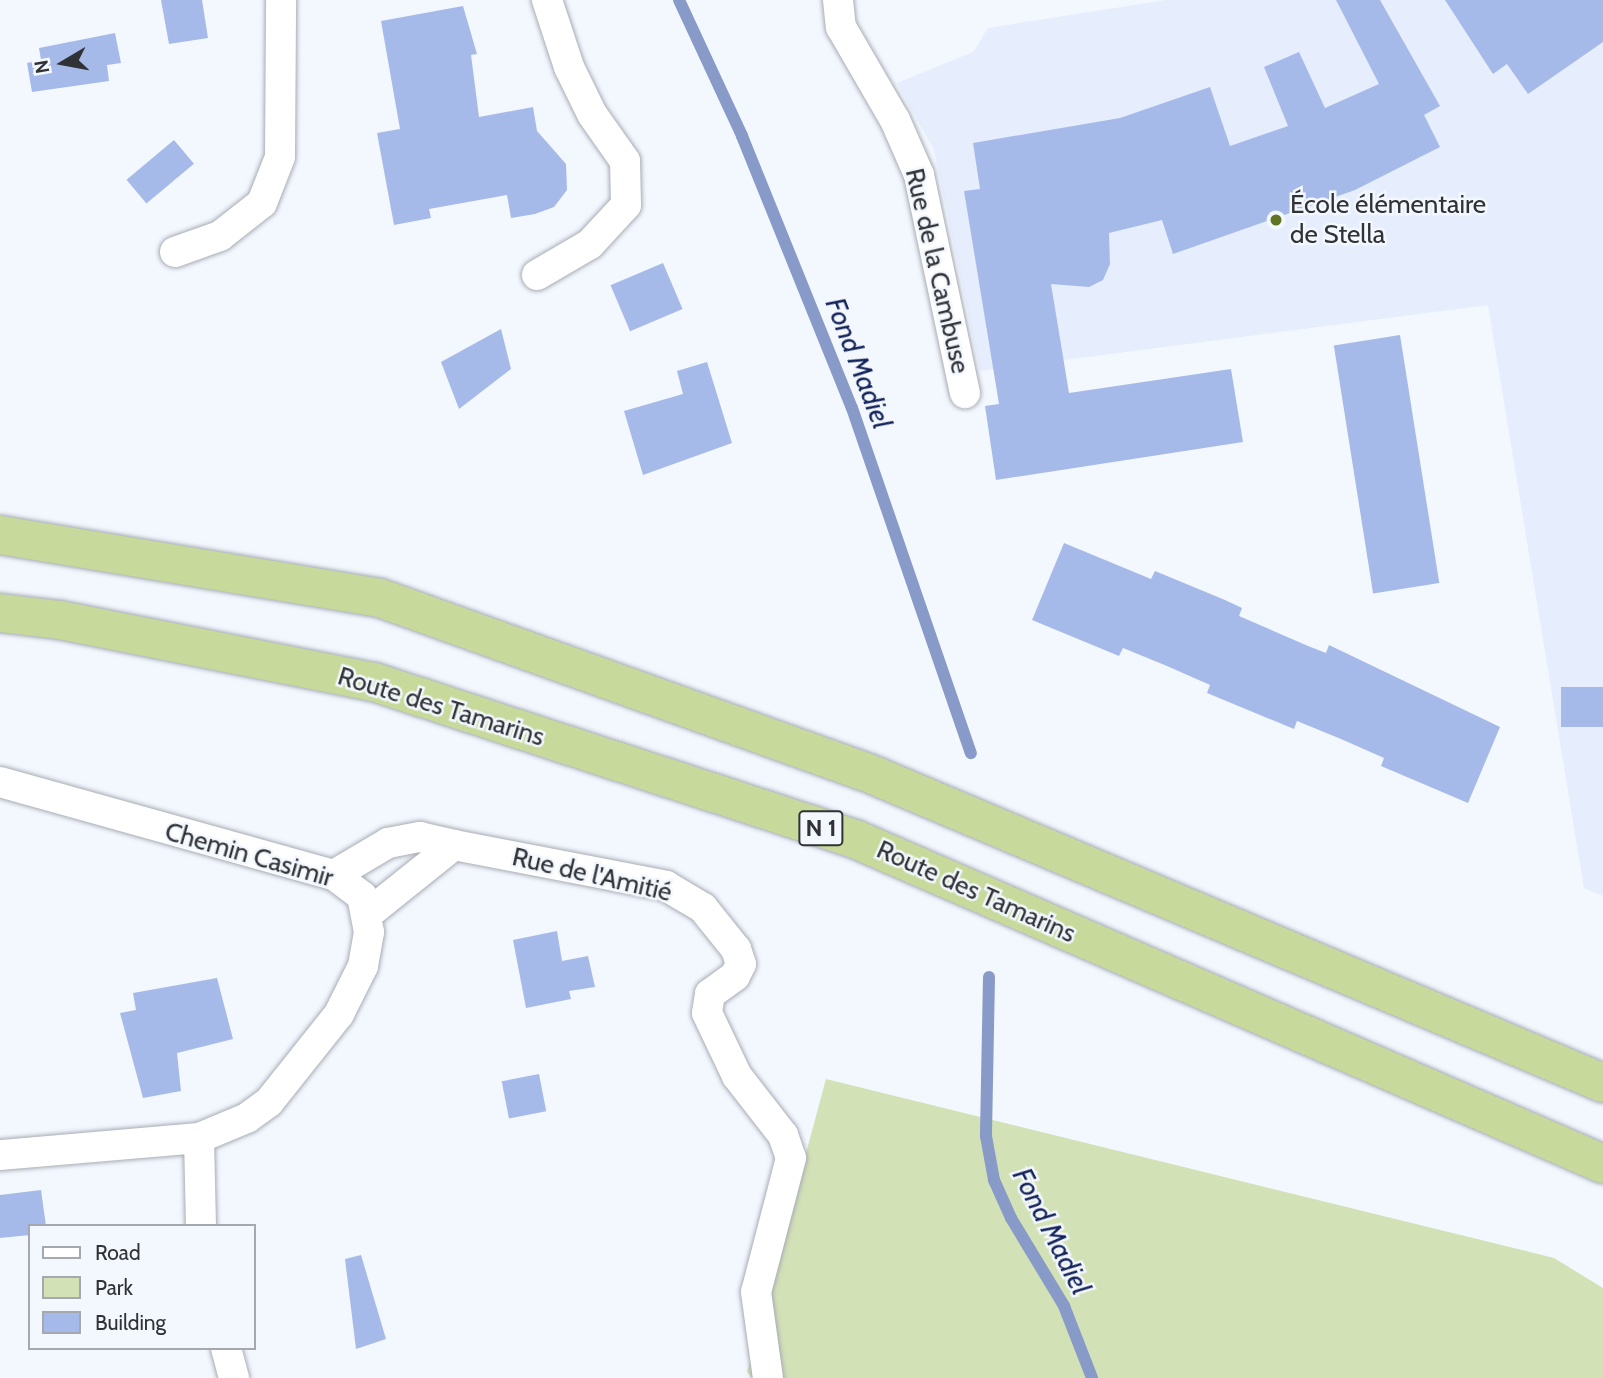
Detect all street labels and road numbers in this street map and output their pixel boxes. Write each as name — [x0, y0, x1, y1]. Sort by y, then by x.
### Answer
street label: Rue de la Cambuse — [898, 165, 976, 377]
street label: Route des Tamarins — [334, 661, 548, 753]
road number: N 1 — [798, 808, 844, 848]
street label: Chemin Casimir — [161, 816, 337, 894]
street label: Route des Tamarins — [872, 834, 1080, 950]
street label: Rue de l'Amitié — [509, 841, 675, 909]

